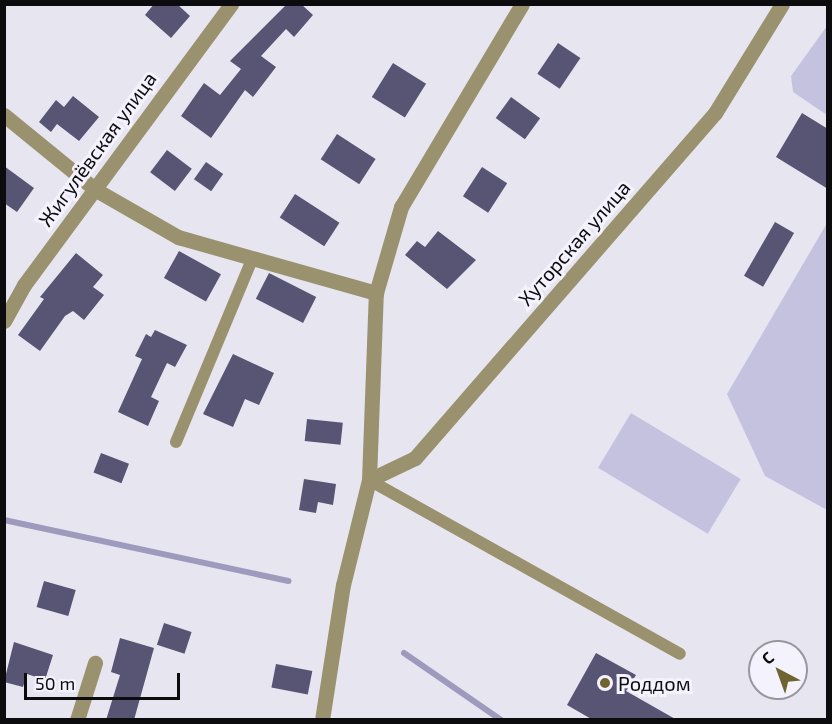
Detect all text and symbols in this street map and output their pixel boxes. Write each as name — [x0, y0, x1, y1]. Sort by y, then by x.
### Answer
street label: Жигулёвская улица — [33, 67, 161, 231]
street label: Хуторская улица — [513, 176, 635, 310]
north arrow — [748, 640, 808, 700]
text: С — [757, 647, 777, 668]
scale bar — [27, 661, 183, 699]
place label: Роддом — [618, 671, 691, 695]
text: 50 m — [35, 672, 75, 694]
marker: Роддом — [596, 674, 614, 692]

